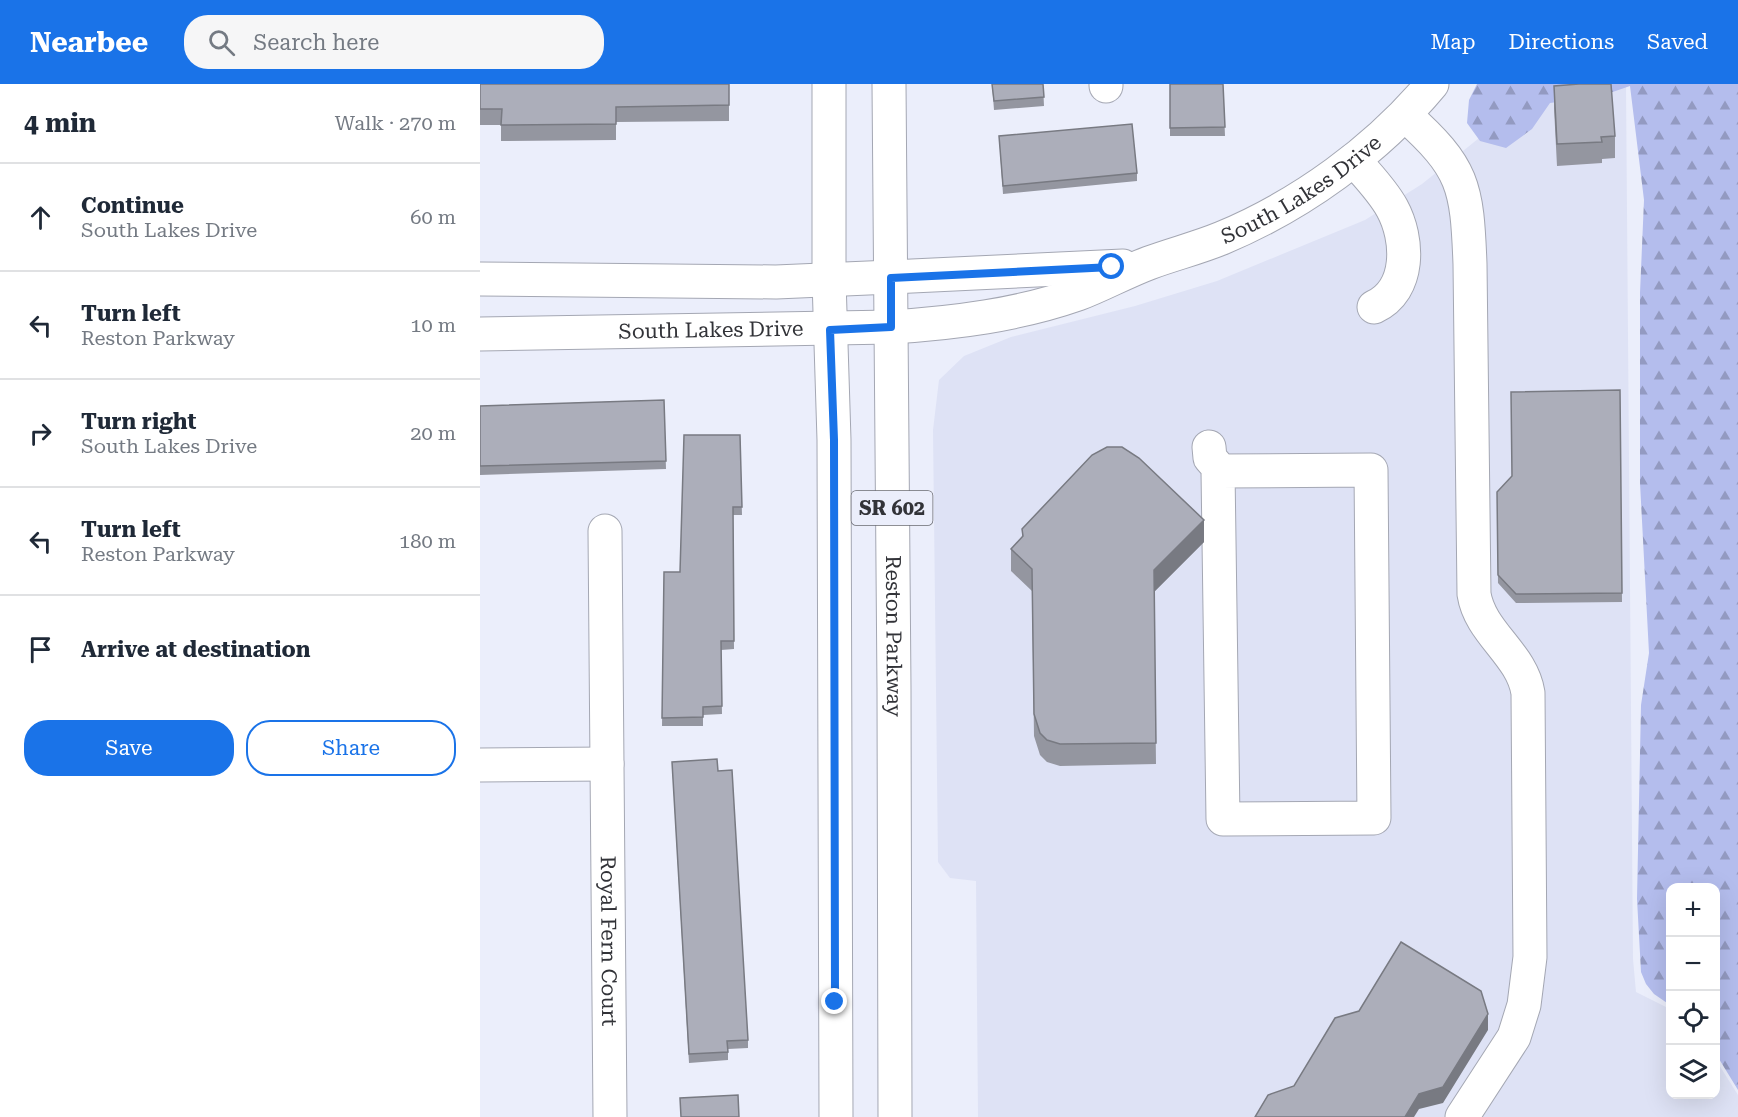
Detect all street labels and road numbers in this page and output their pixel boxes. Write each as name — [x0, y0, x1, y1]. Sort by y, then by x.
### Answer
street label: South Lakes Drive — [1217, 130, 1386, 249]
street label: South Lakes Drive — [618, 316, 804, 344]
road number: SR 602 — [852, 491, 932, 525]
street label: Reston Parkway — [881, 555, 906, 717]
street label: Royal Fern Court — [596, 856, 621, 1027]

